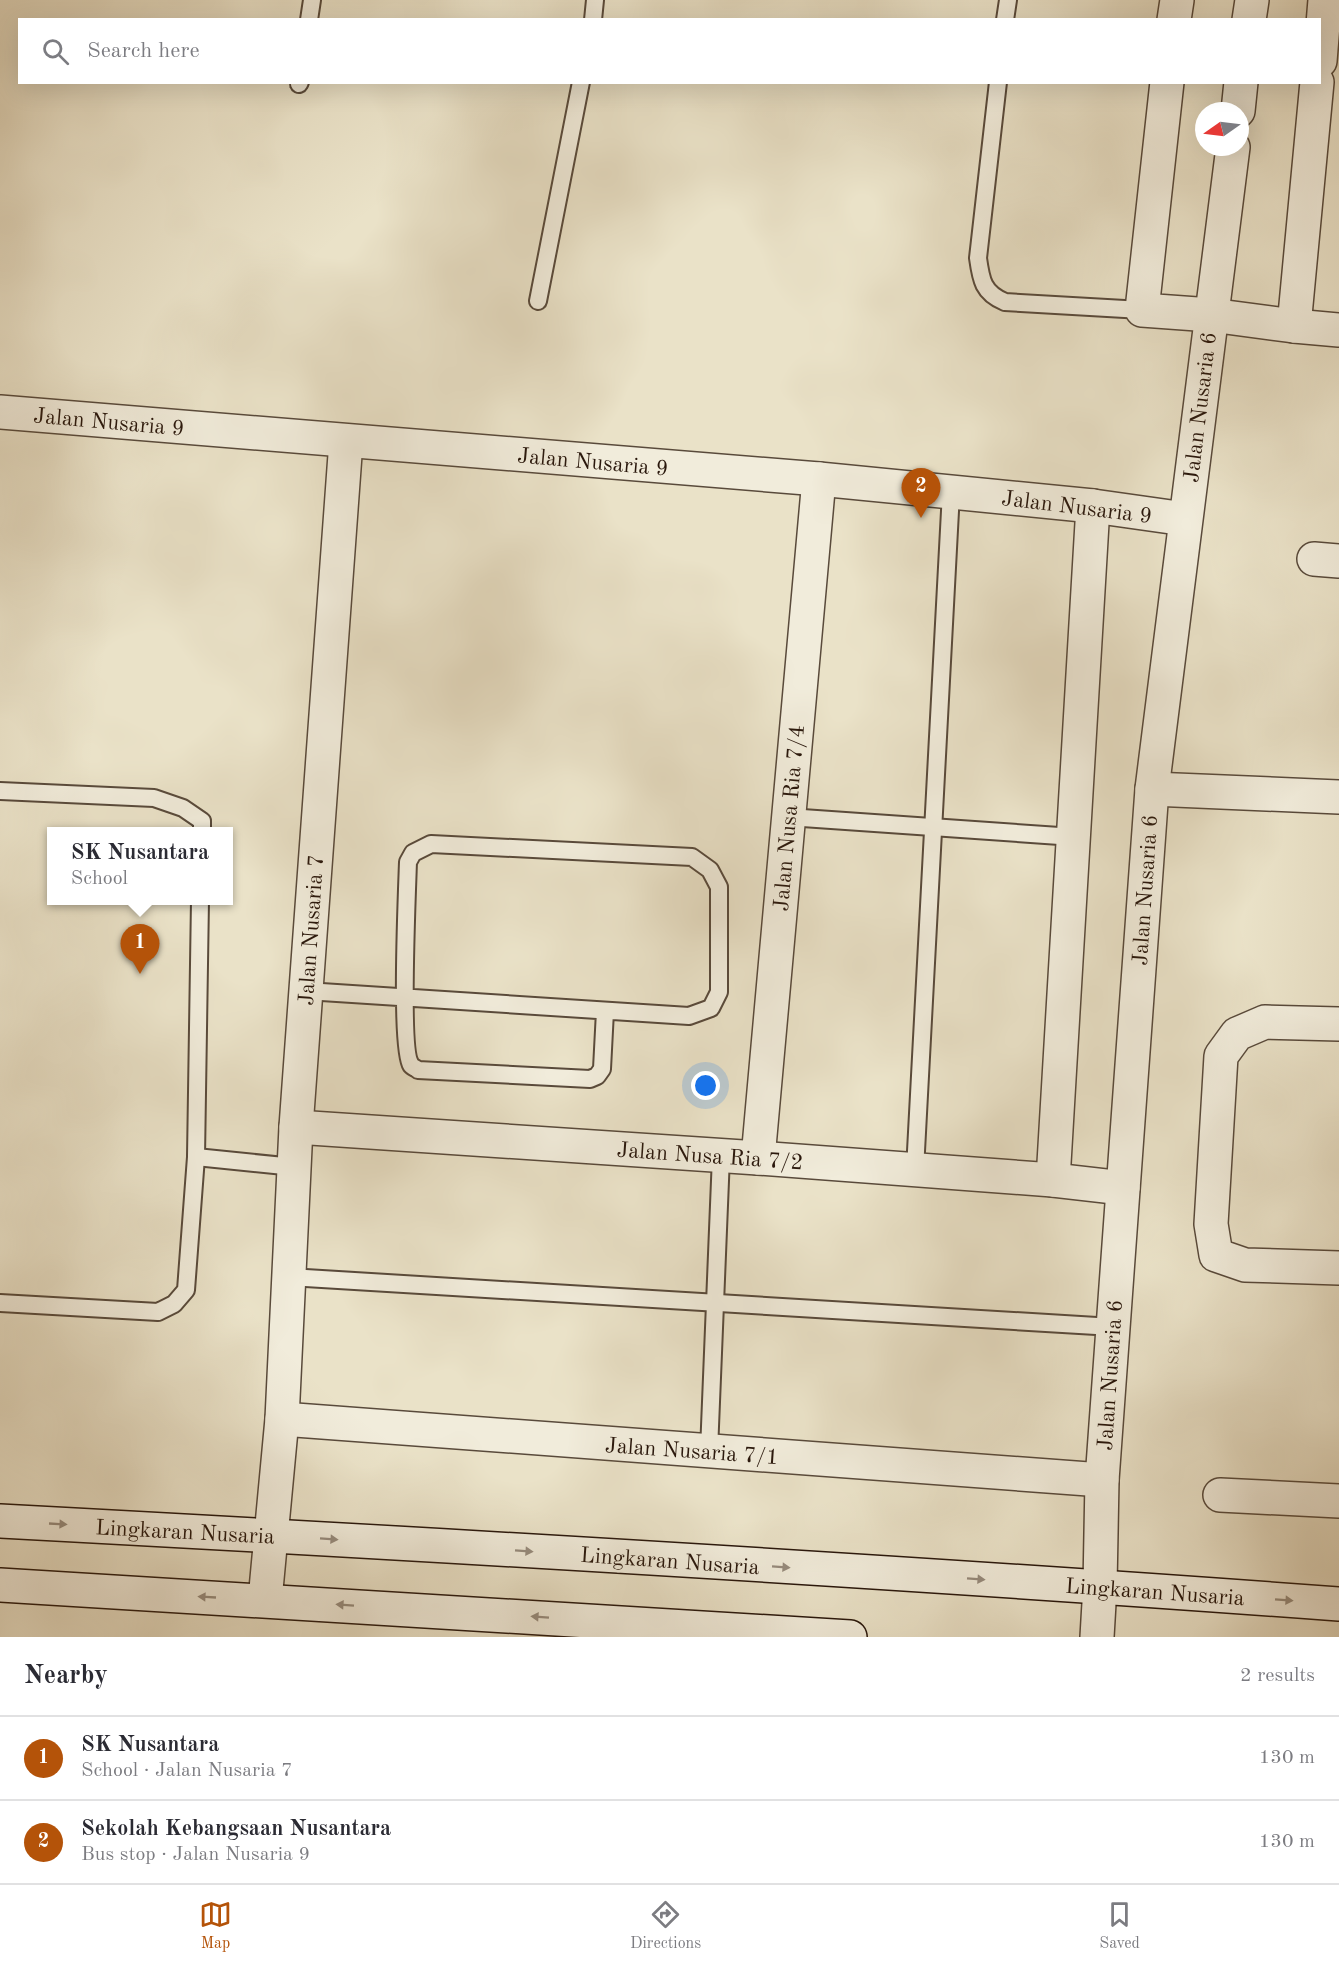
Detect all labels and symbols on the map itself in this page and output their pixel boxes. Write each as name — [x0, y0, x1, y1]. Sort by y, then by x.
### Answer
north arrow — [1195, 102, 1249, 156]
street label: Jalan Nusaria 6 — [1181, 331, 1221, 484]
street label: Jalan Nusaria 9 — [32, 405, 185, 441]
street label: Jalan Nusaria 9 — [516, 445, 669, 481]
pin: 2 — [902, 468, 940, 518]
street label: Jalan Nusaria 9 — [1000, 488, 1153, 528]
street label: Jalan Nusa Ria 7/4 — [771, 724, 809, 912]
street label: Jalan Nusaria 6 — [1130, 814, 1162, 966]
street label: Jalan Nusaria 7 — [296, 854, 328, 1006]
pin: 1 — [120, 924, 160, 974]
your location — [691, 1071, 720, 1100]
street label: Jalan Nusa Ria 7/2 — [616, 1139, 804, 1174]
street label: Jalan Nusaria 6 — [1095, 1299, 1127, 1451]
street label: Jalan Nusaria 7/1 — [604, 1435, 779, 1469]
street label: Lingkaran Nusaria — [95, 1517, 275, 1549]
one-way arrow — [49, 1520, 68, 1529]
one-way arrow — [319, 1534, 338, 1543]
street label: Lingkaran Nusaria — [580, 1545, 760, 1579]
one-way arrow — [514, 1546, 533, 1555]
one-way arrow — [772, 1562, 791, 1571]
one-way arrow — [966, 1574, 985, 1583]
street label: Lingkaran Nusaria — [1065, 1576, 1245, 1610]
one-way arrow — [197, 1592, 216, 1601]
one-way arrow — [1275, 1595, 1294, 1605]
one-way arrow — [336, 1601, 355, 1610]
one-way arrow — [531, 1613, 550, 1622]

